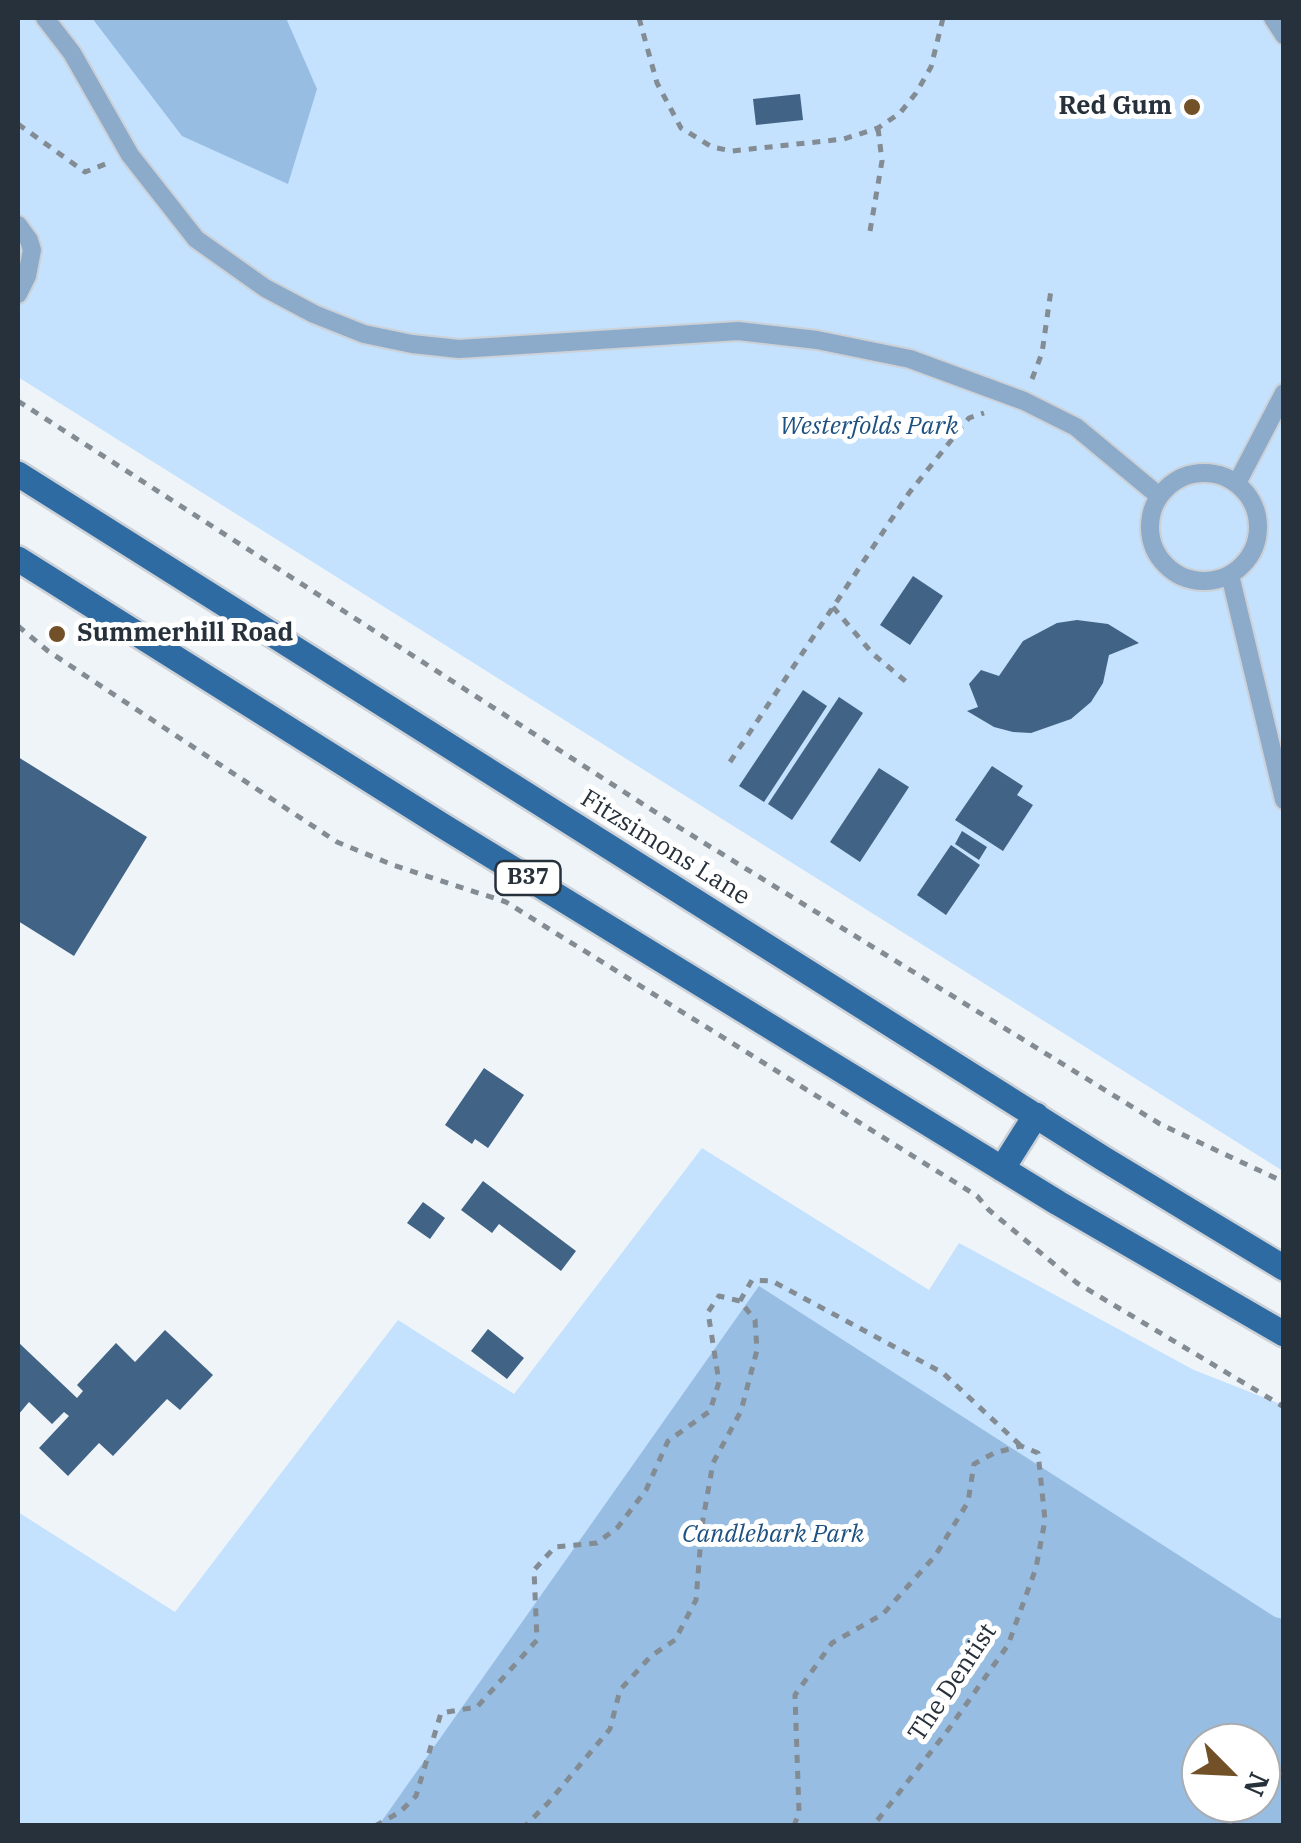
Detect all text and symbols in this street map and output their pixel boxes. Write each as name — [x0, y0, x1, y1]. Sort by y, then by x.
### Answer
place label: Red Gum — [1059, 92, 1172, 122]
marker: Red Gum — [1181, 96, 1203, 118]
park label: Westerfolds Park — [779, 412, 959, 442]
place label: Summerhill Road — [77, 619, 293, 649]
marker: Summerhill Road — [46, 623, 68, 645]
street label: Fitzsimons Lane — [575, 784, 755, 912]
road number: B37 — [496, 861, 560, 895]
park label: Candlebark Park — [682, 1520, 864, 1550]
street label: The Dentist — [903, 1618, 1003, 1748]
north arrow — [1181, 1723, 1281, 1823]
text: N — [1236, 1767, 1278, 1802]

